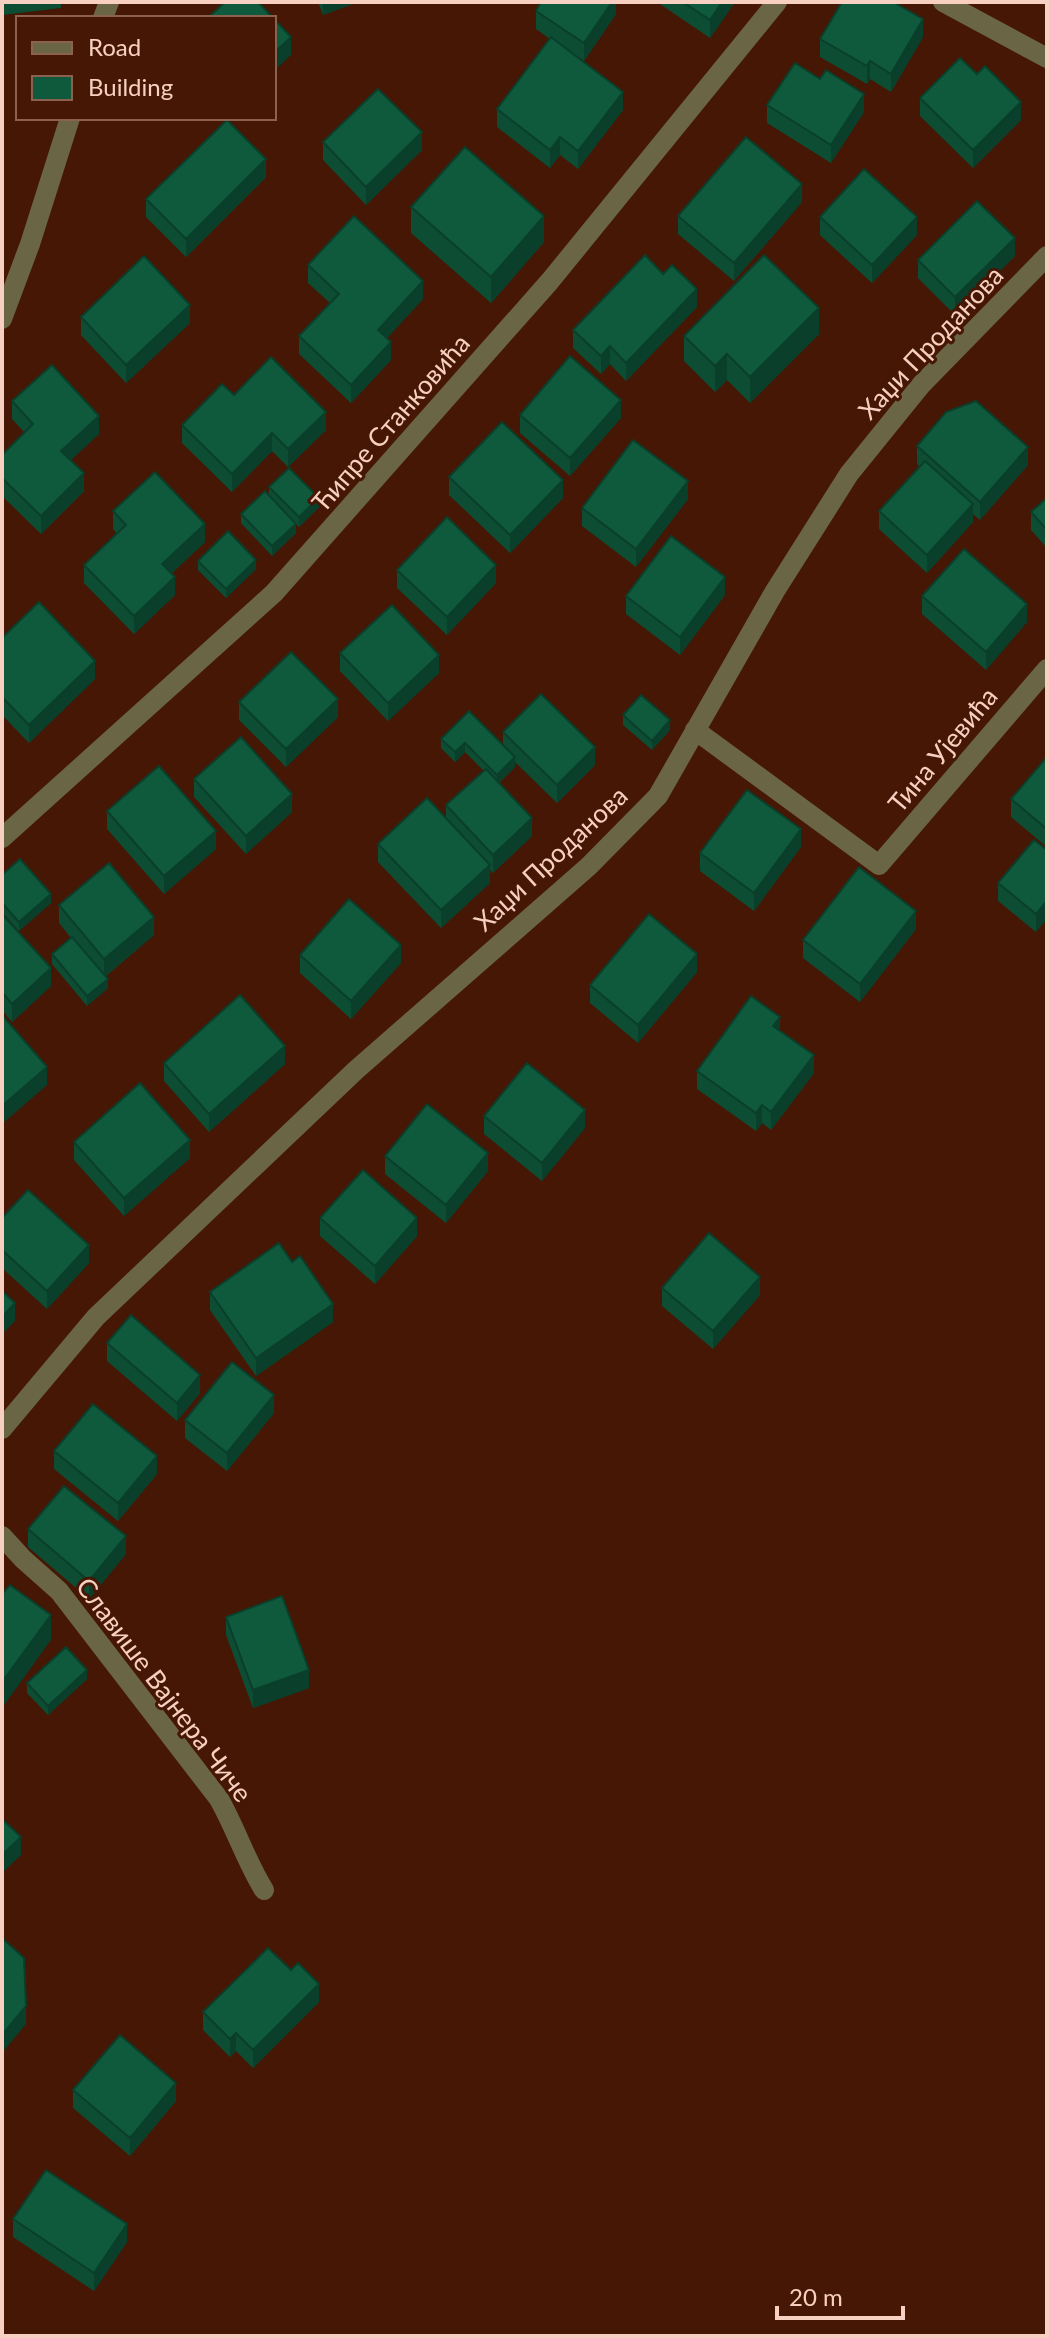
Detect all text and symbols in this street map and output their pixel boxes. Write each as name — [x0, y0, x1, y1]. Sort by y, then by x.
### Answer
legend — [16, 16, 276, 120]
text: Road — [88, 32, 141, 61]
text: Building — [88, 72, 173, 101]
street label: Хаџи Проданова — [851, 259, 1009, 426]
street label: Ћипре Станковића — [305, 327, 476, 517]
street label: Тина Ујевића — [881, 680, 1004, 818]
street label: Хаџи Проданова — [467, 779, 634, 937]
street label: Славише Вајнера Чиче — [70, 1571, 260, 1808]
scale bar — [777, 2270, 903, 2320]
text: 20 m — [789, 2282, 843, 2311]

